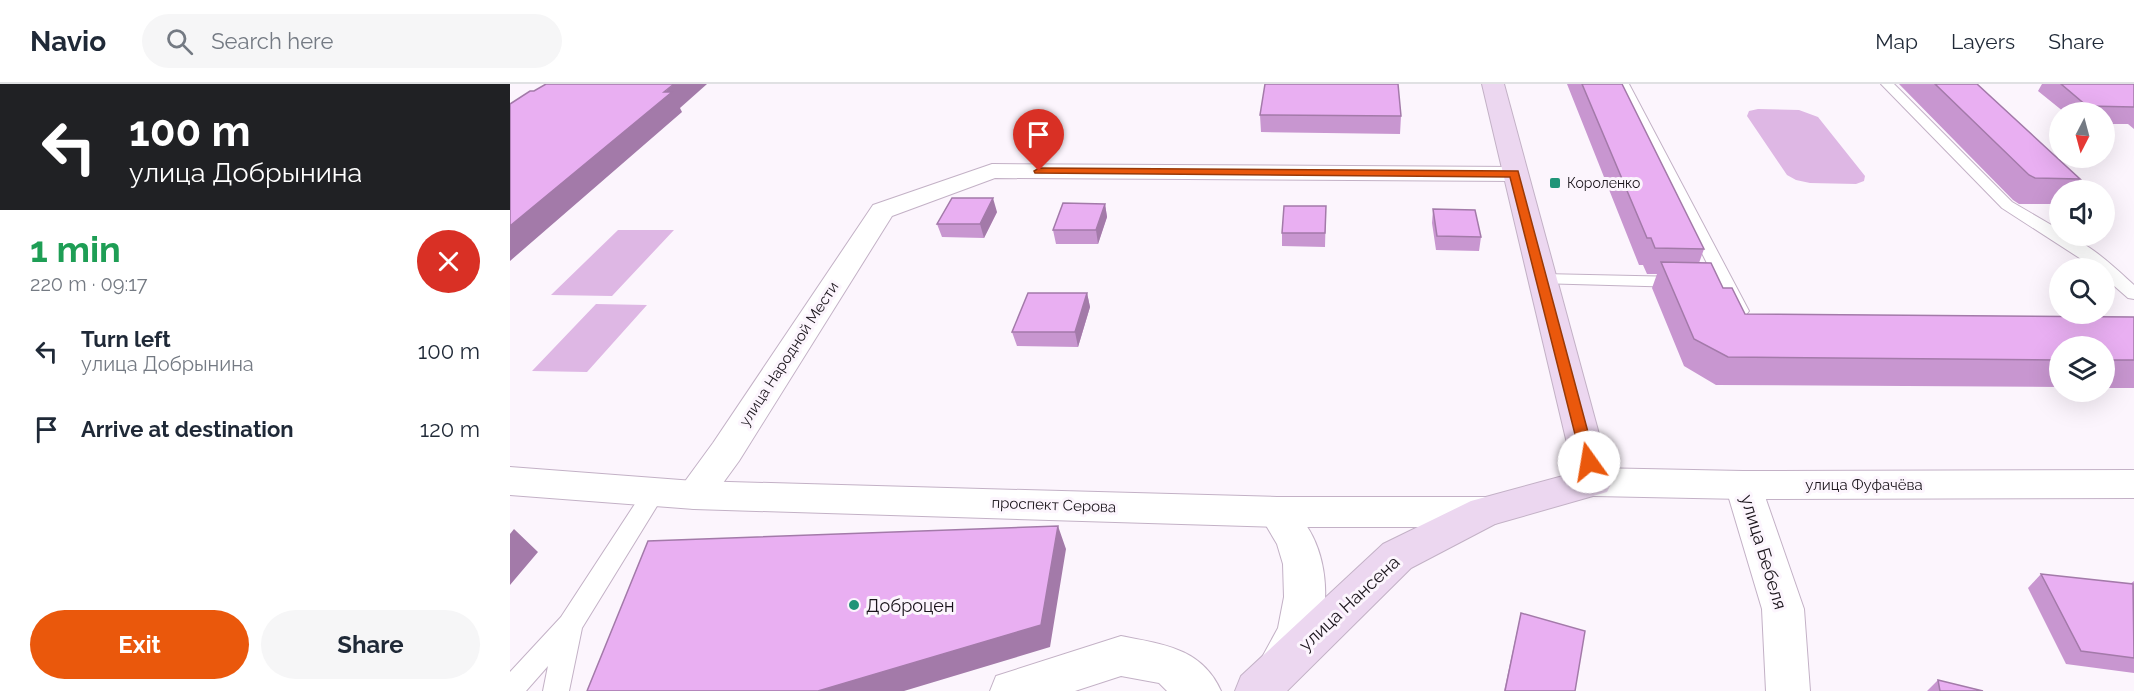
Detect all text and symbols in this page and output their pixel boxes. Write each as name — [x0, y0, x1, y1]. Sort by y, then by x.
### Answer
search box — [142, 14, 562, 68]
text: Navio — [30, 25, 106, 58]
icon: search — [163, 25, 196, 58]
text: Search here — [211, 28, 333, 54]
text: Map — [1875, 29, 1918, 54]
text: Layers — [1951, 29, 2015, 54]
text: Share — [2048, 29, 2104, 54]
north arrow — [2049, 102, 2115, 168]
map controls — [2049, 102, 2115, 402]
text: 100 m — [129, 107, 251, 156]
icon: left — [30, 108, 108, 186]
pin — [1013, 109, 1064, 171]
icon: arrive — [1022, 118, 1055, 151]
text: улица Добрынина — [129, 157, 362, 188]
place label: Короленко — [1567, 175, 1640, 191]
marker: Короленко — [1548, 176, 1562, 190]
button: sound — [2049, 180, 2115, 246]
text: 1 min — [30, 228, 121, 270]
button: close — [417, 230, 480, 293]
button: search — [2049, 258, 2115, 324]
text: 220 m · 09:17 — [30, 272, 147, 296]
street label: улица Народной Мести — [735, 278, 843, 430]
text: Turn left — [81, 326, 171, 352]
icon: left — [30, 335, 63, 368]
button: layers — [2049, 336, 2115, 402]
text: 100 m — [418, 338, 480, 364]
text: улица Добрынина — [81, 352, 254, 376]
icon: arrive — [30, 413, 63, 446]
text: Arrive at destination — [81, 416, 294, 442]
text: 120 m — [420, 416, 480, 442]
position arrow — [1557, 430, 1621, 494]
street label: улица Фуфачёва — [1805, 476, 1923, 494]
street label: улица Бебеля — [1737, 492, 1791, 612]
street label: проспект Серова — [991, 494, 1117, 516]
street label: улица Нансена — [1294, 551, 1404, 655]
place label: Доброцен — [866, 595, 954, 616]
marker: Доброцен — [847, 598, 861, 612]
button: Exit — [30, 610, 249, 679]
button: Share — [261, 610, 480, 679]

